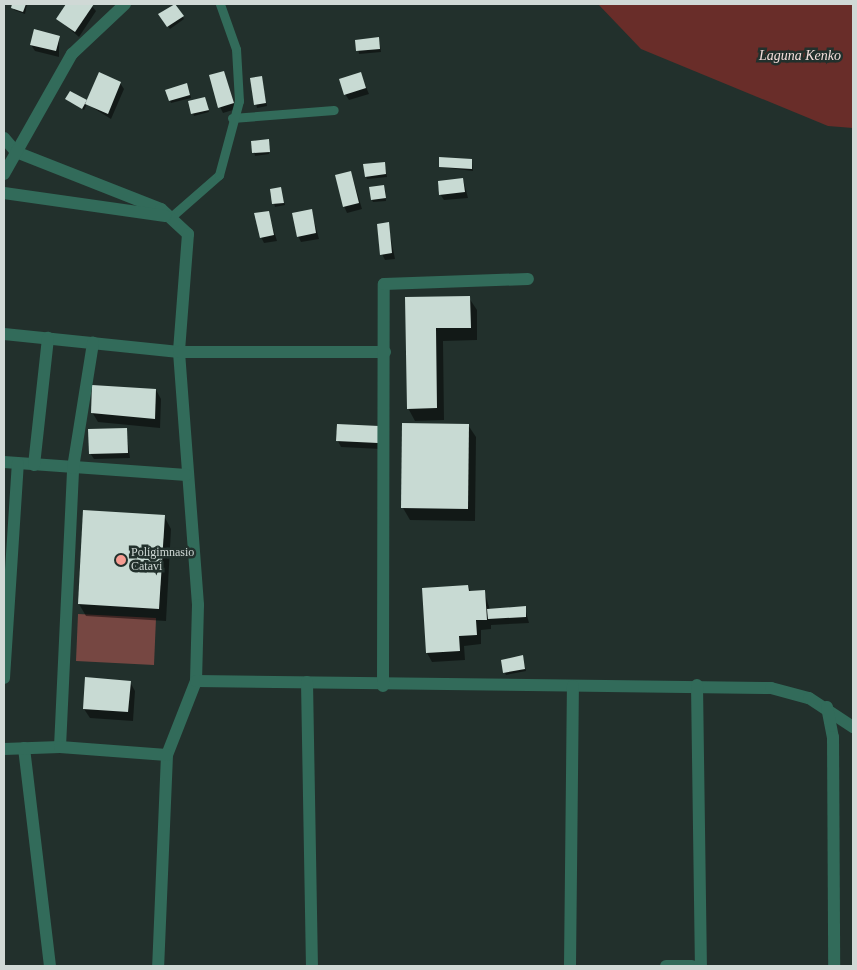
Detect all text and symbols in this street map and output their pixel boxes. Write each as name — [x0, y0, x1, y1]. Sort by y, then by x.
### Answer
water label: Laguna Kenko — [759, 48, 841, 64]
place label: Poligimnasio Catavi — [131, 546, 194, 574]
marker: Poligimnasio Catavi — [115, 554, 127, 566]

